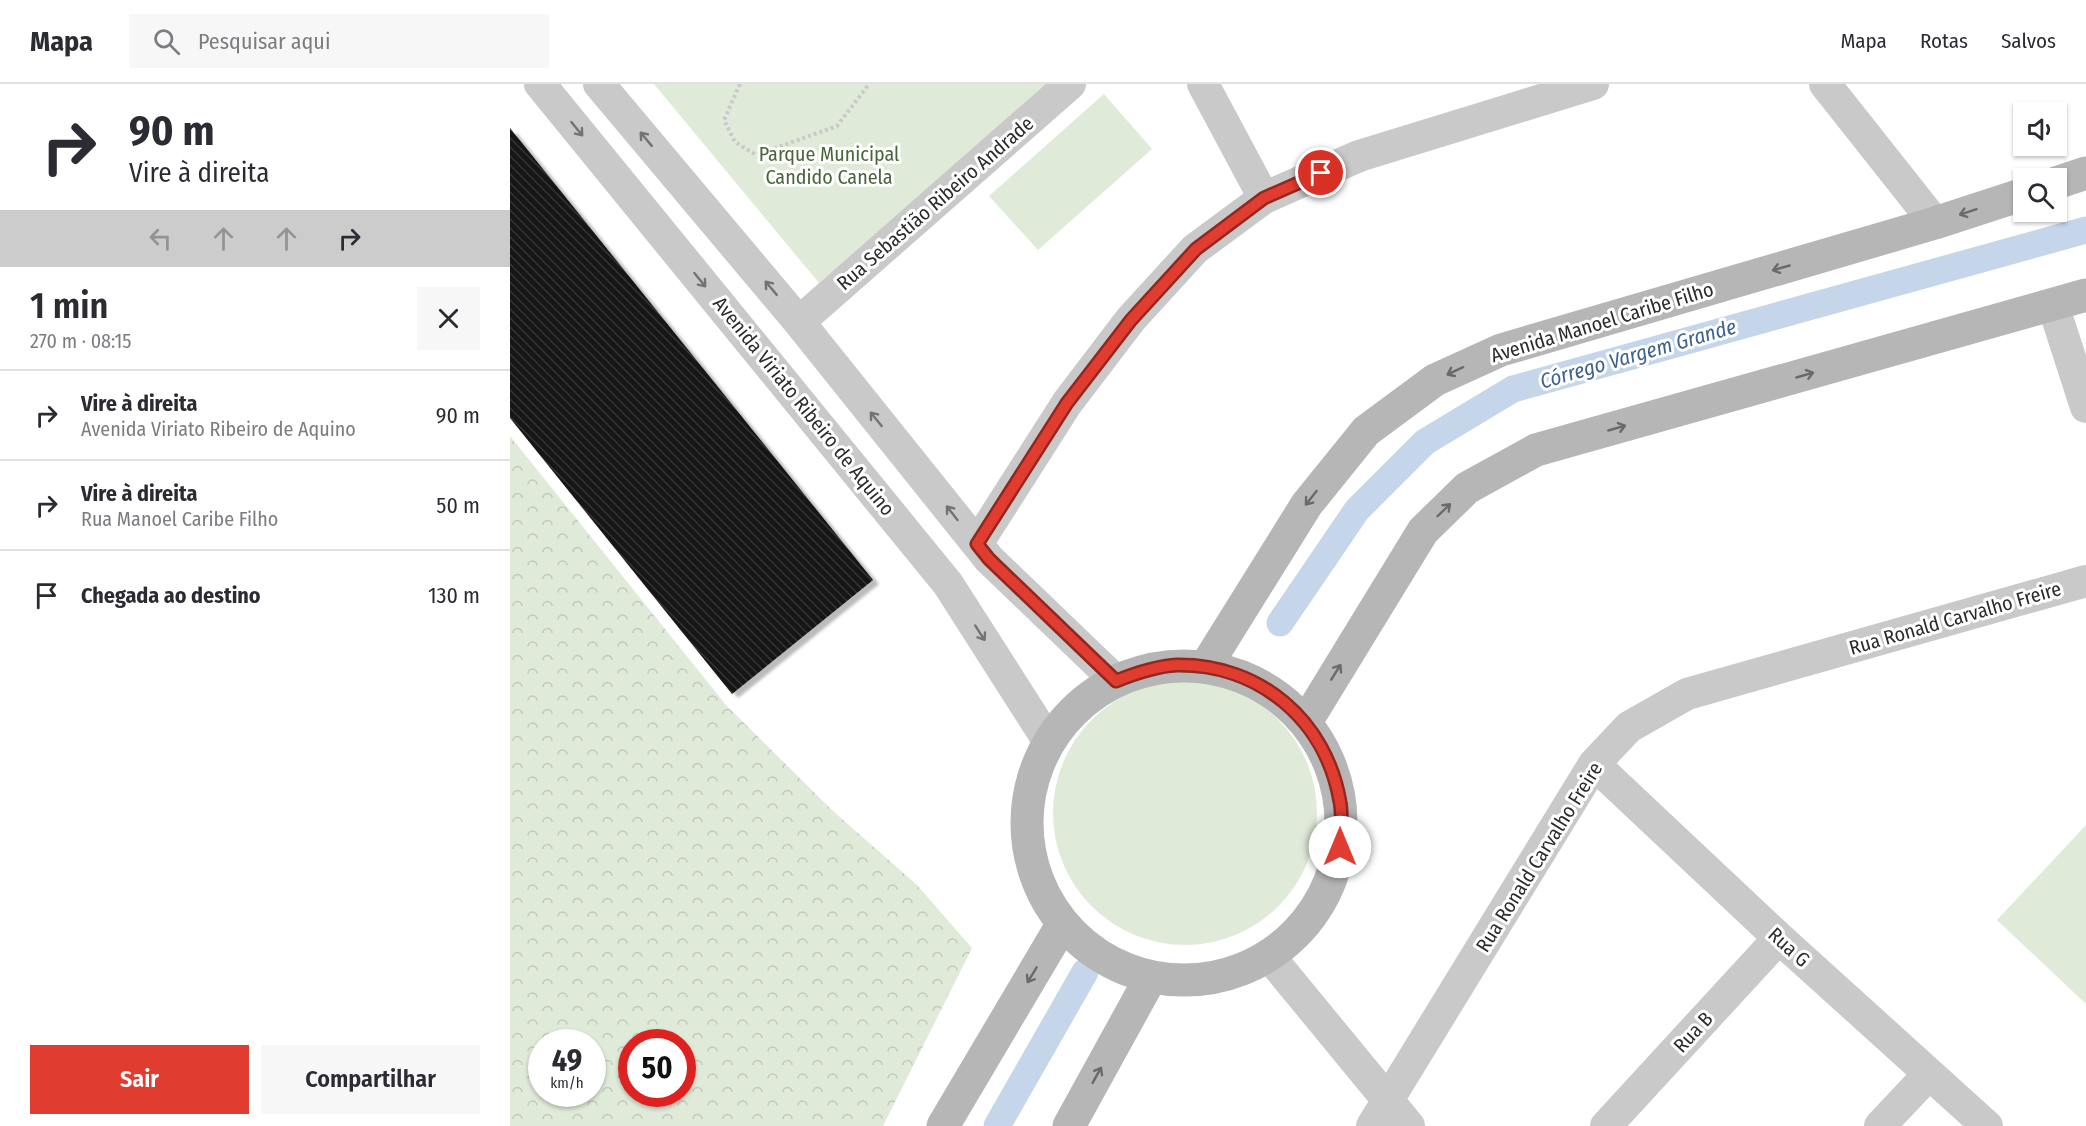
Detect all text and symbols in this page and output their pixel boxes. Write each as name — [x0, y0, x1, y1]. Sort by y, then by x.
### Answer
search box — [129, 14, 549, 68]
text: Mapa — [30, 25, 93, 58]
icon: search — [150, 25, 183, 58]
text: Pesquisar aqui — [198, 28, 330, 55]
text: Mapa — [1840, 28, 1887, 54]
text: Rotas — [1920, 28, 1968, 54]
text: Salvos — [2001, 28, 2056, 54]
map controls — [2013, 102, 2067, 222]
button: sound — [2013, 102, 2067, 156]
text: 90 m — [129, 106, 214, 156]
icon: right — [30, 108, 108, 186]
street label: Rua Sebastião Ribeiro Andrade — [832, 111, 1038, 295]
one-way arrow — [570, 121, 583, 137]
one-way arrow — [639, 132, 653, 147]
park label: Parque Municipal Candido Canela — [759, 142, 899, 189]
pin — [1295, 147, 1346, 198]
icon: arrive — [1304, 156, 1337, 189]
text: Vire à direita — [129, 157, 269, 189]
button: search — [2013, 168, 2067, 222]
one-way arrow — [1959, 207, 1978, 218]
icon: left — [144, 222, 177, 255]
icon: ahead — [207, 222, 240, 255]
icon: ahead — [270, 222, 303, 255]
icon: right — [333, 222, 366, 255]
one-way arrow — [1772, 263, 1791, 274]
one-way arrow — [694, 272, 707, 288]
street label: Avenida Manoel Caribe Filho — [1488, 277, 1716, 367]
one-way arrow — [765, 280, 778, 296]
text: 1 min — [30, 284, 108, 328]
button: close — [417, 287, 480, 350]
street label: Avenida Viriato Ribeiro de Aquino — [708, 292, 900, 520]
water label: Córrego Vargem Grande — [1537, 314, 1739, 394]
text: 270 m · 08:15 — [30, 329, 132, 353]
one-way arrow — [1447, 365, 1465, 377]
one-way arrow — [1795, 368, 1814, 380]
text: Vire à direita — [81, 390, 197, 417]
icon: right — [30, 399, 63, 432]
text: 90 m — [436, 402, 480, 429]
one-way arrow — [870, 411, 883, 427]
text: Avenida Viriato Ribeiro de Aquino — [81, 417, 356, 441]
one-way arrow — [1607, 421, 1626, 433]
text: Vire à direita — [81, 480, 197, 507]
icon: right — [30, 489, 63, 522]
one-way arrow — [1305, 490, 1318, 506]
text: 50 m — [436, 492, 480, 519]
one-way arrow — [1436, 503, 1451, 517]
one-way arrow — [946, 505, 959, 521]
text: Rua Manoel Caribe Filho — [81, 507, 278, 531]
street label: Rua Ronald Carvalho Freire — [1846, 576, 2064, 660]
icon: arrive — [30, 579, 63, 612]
text: Chegada ao destino — [81, 582, 261, 609]
text: 130 m — [428, 582, 480, 609]
one-way arrow — [974, 624, 986, 641]
one-way arrow — [1331, 664, 1343, 681]
street label: Rua Ronald Carvalho Freire — [1471, 758, 1607, 956]
position arrow — [1308, 815, 1372, 879]
street label: Rua G — [1763, 922, 1815, 972]
one-way arrow — [1026, 967, 1038, 984]
street label: Rua B — [1668, 1007, 1718, 1057]
speed limit sign: 50 — [618, 1029, 696, 1107]
text: 49 — [552, 1043, 582, 1079]
button: Sair — [30, 1045, 249, 1114]
button: Compartilhar — [261, 1045, 480, 1114]
one-way arrow — [1091, 1067, 1103, 1084]
text: km/h — [550, 1074, 584, 1092]

